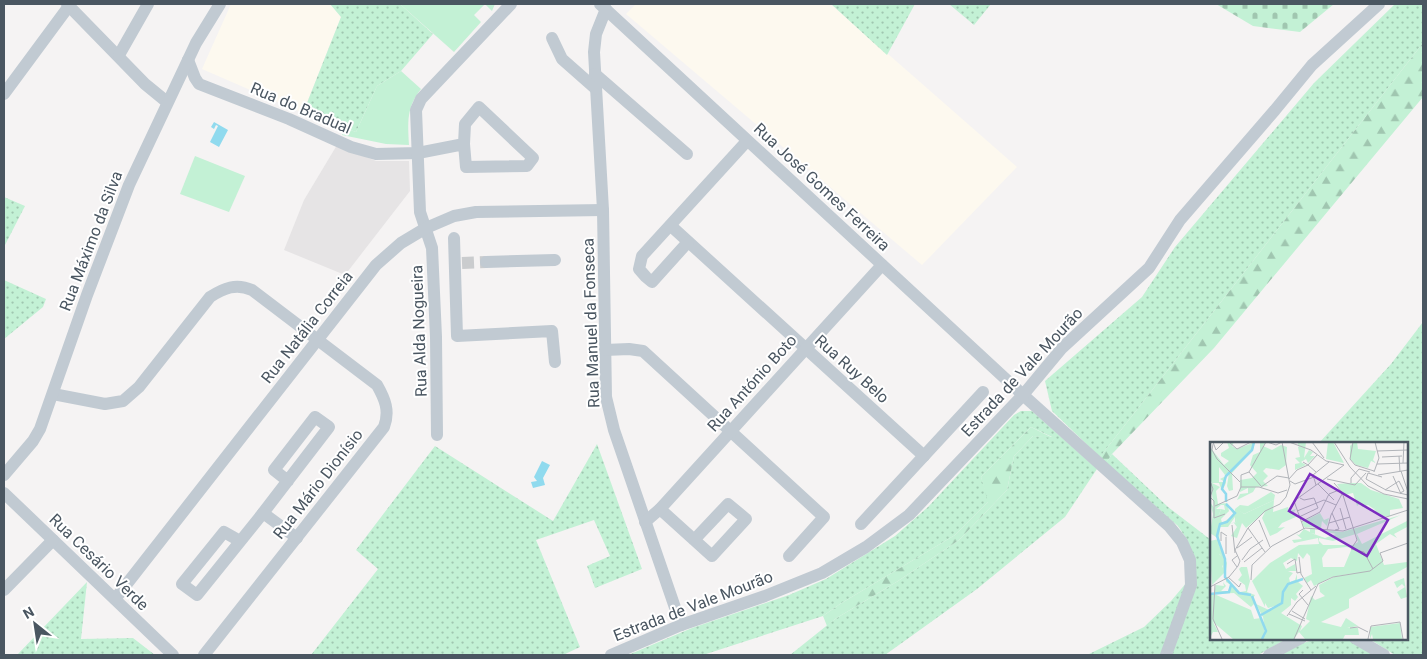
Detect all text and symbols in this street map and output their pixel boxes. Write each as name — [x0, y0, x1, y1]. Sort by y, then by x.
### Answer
street label: Rua do Bradual — [248, 78, 354, 138]
street label: Rua José Gomes Ferreira — [750, 119, 894, 255]
street label: Rua Máximo da Silva — [56, 168, 126, 314]
street label: Rua Manuel da Fonseca — [579, 238, 603, 408]
street label: Rua Alda Nogueira — [407, 265, 431, 397]
street label: Rua Natália Correia — [257, 267, 357, 387]
street label: Estrada de Vale Mourão — [957, 304, 1087, 440]
street label: Rua António Boto — [703, 331, 801, 435]
street label: Rua Ruy Belo — [811, 331, 893, 407]
street label: Rua Mário Dionísio — [269, 425, 367, 543]
inset map — [1210, 442, 1407, 639]
street label: Rua Cesário Verde — [45, 510, 153, 614]
street label: Estrada de Vale Mourão — [611, 567, 775, 645]
north arrow — [10, 599, 60, 649]
text: N — [20, 603, 37, 622]

